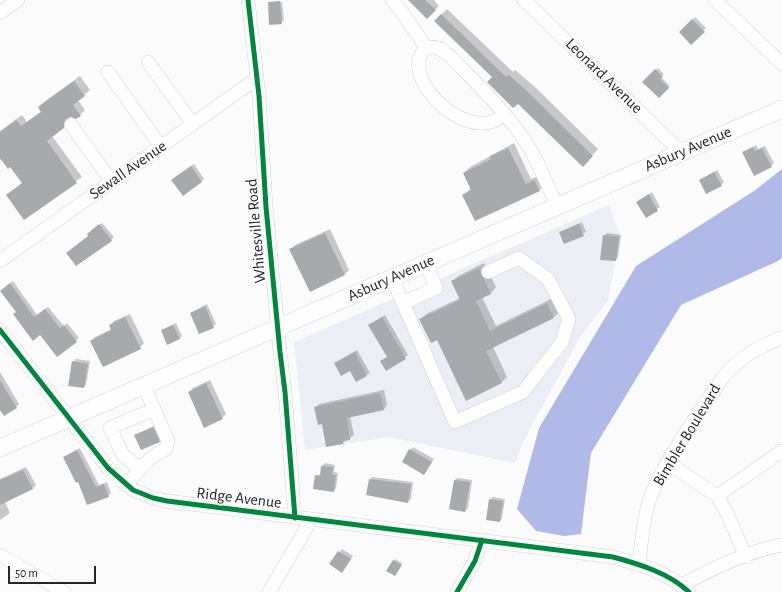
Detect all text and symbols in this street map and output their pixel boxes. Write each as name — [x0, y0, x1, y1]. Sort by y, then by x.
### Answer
street label: Leonard Avenue — [561, 34, 647, 118]
street label: Asbury Avenue — [642, 122, 734, 176]
street label: Sewall Avenue — [86, 136, 170, 204]
street label: Whitesville Road — [242, 178, 270, 284]
street label: Asbury Avenue — [345, 250, 437, 306]
street label: Bimbler Boulevard — [649, 381, 725, 489]
street label: Ridge Avenue — [195, 483, 283, 513]
scale bar — [10, 558, 98, 584]
text: 50 m — [15, 567, 38, 579]

